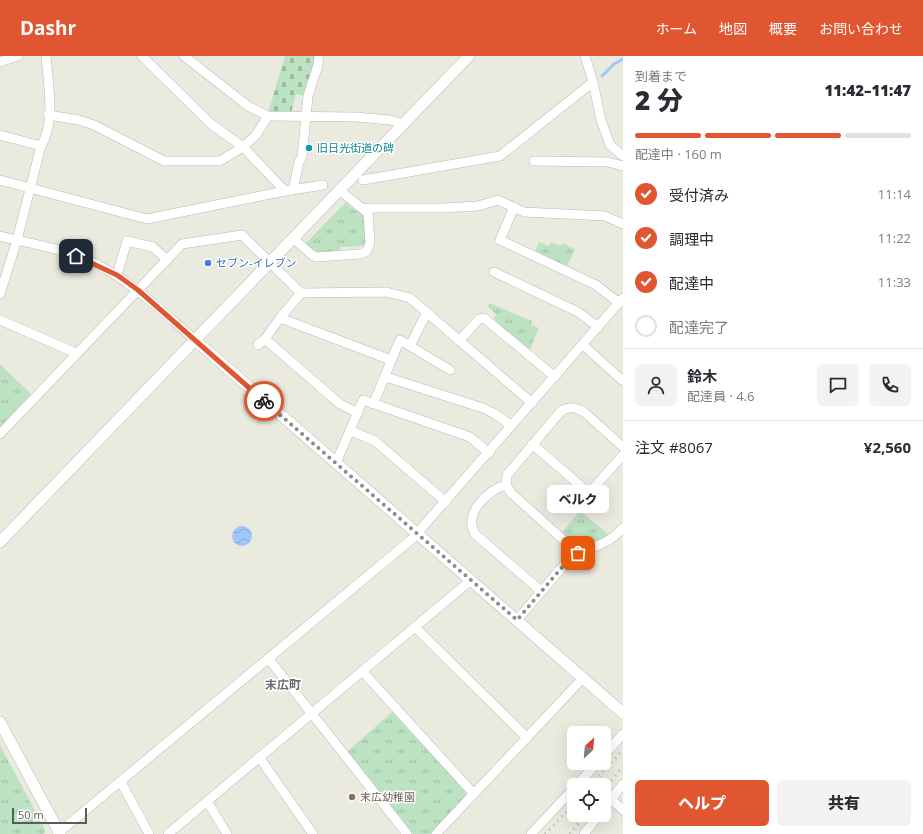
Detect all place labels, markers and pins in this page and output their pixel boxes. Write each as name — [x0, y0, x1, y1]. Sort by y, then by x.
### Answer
place label: 旧日光街道の碑 — [317, 140, 394, 155]
marker: 旧日光街道の碑 — [304, 143, 314, 153]
pin — [59, 239, 93, 273]
place label: セブン-イレブン — [216, 255, 297, 270]
marker: セブン-イレブン — [203, 258, 213, 268]
callout: ベルク — [547, 485, 609, 513]
pin — [561, 536, 595, 570]
place label: 末広幼稚園 — [360, 789, 415, 804]
marker: 末広幼稚園 — [347, 792, 357, 802]

